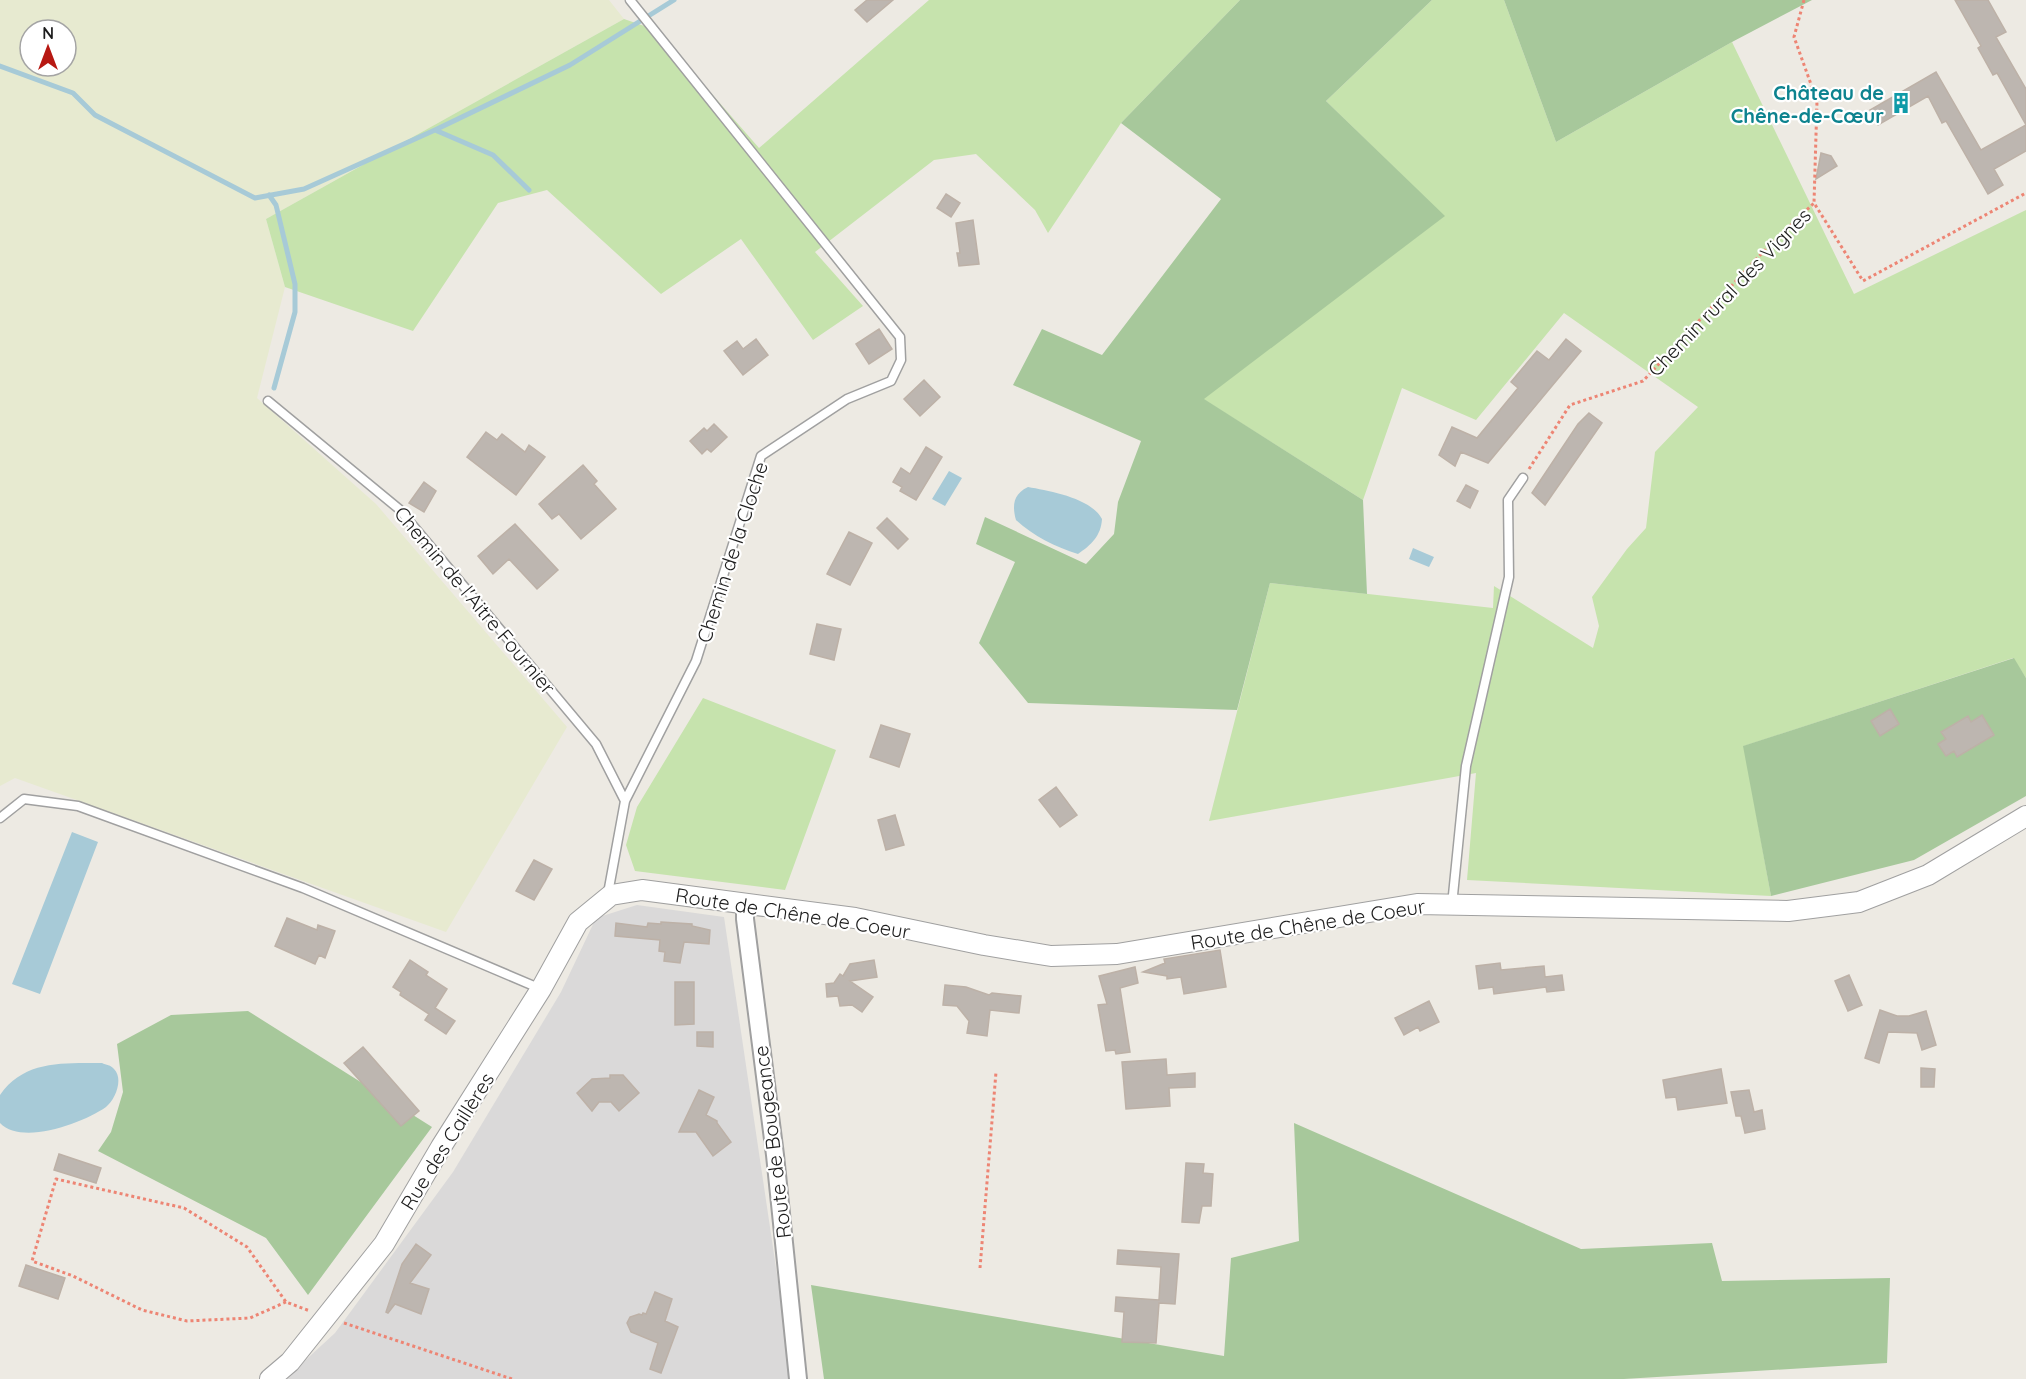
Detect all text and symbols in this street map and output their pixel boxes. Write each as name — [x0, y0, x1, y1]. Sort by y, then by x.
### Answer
north arrow — [18, 18, 78, 78]
text: N — [42, 23, 54, 43]
place label: Château de Chêne-de-Cœur — [1731, 80, 1884, 128]
building icon: Château de Chêne-de-Cœur — [1889, 91, 1913, 115]
street label: Chemin rural des Vignes — [1642, 203, 1816, 381]
street label: Chemin de la Cloche — [691, 458, 773, 646]
street label: Chemin de l'Aitre Fournier — [389, 501, 561, 699]
street label: Route de Chêne de Coeur — [674, 882, 913, 944]
street label: Route de Chêne de Coeur — [1189, 893, 1428, 955]
street label: Route de Bougeance — [748, 1044, 796, 1240]
street label: Rue des Caillères — [395, 1068, 499, 1214]

